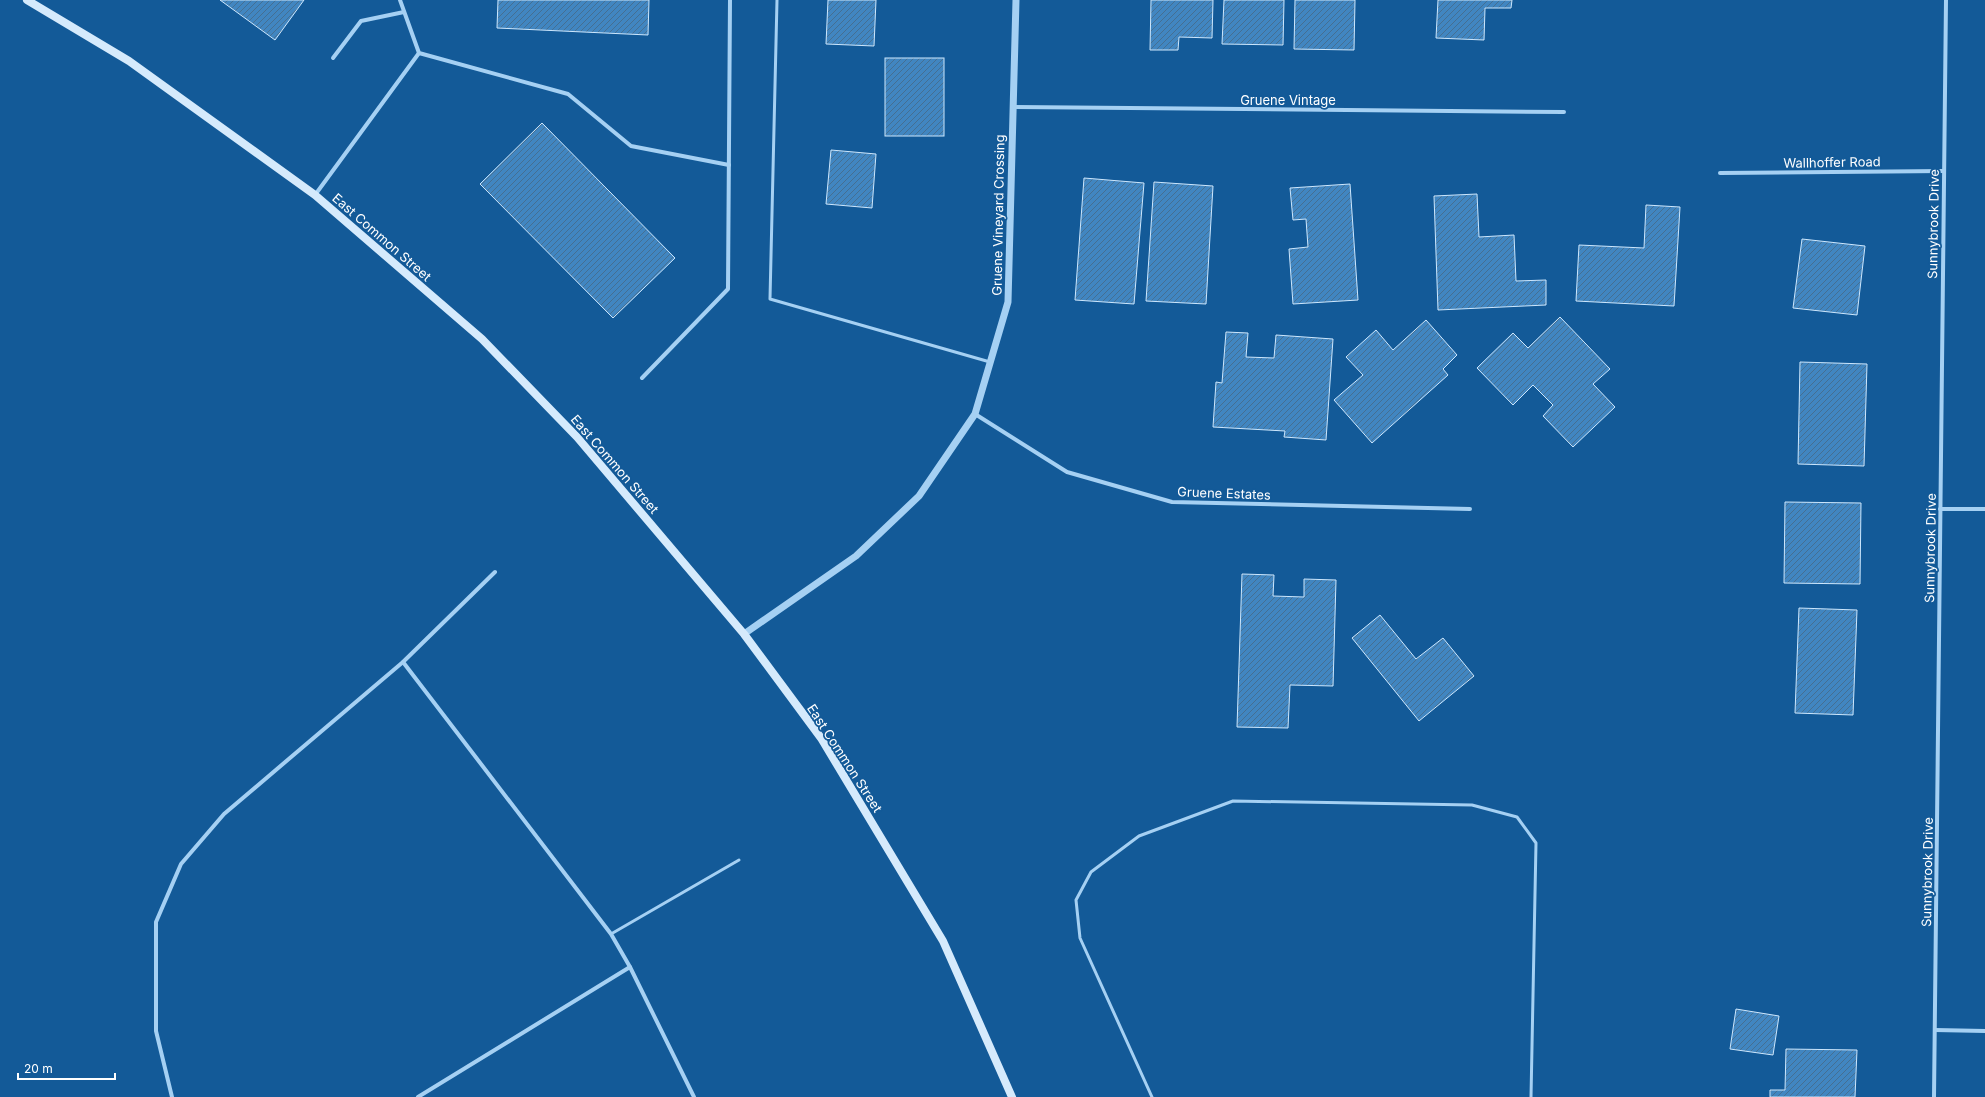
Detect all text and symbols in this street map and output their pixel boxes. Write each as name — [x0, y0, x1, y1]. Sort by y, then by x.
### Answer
street label: Gruene Vintage — [1240, 92, 1336, 108]
street label: Gruene Vineyard Crossing — [989, 134, 1007, 296]
street label: Wallhoffer Road — [1783, 153, 1881, 171]
street label: Sunnybrook Drive — [1924, 169, 1942, 279]
street label: East Common Street — [329, 190, 435, 284]
street label: East Common Street — [568, 411, 662, 517]
street label: Gruene Estates — [1177, 483, 1271, 503]
street label: Sunnybrook Drive — [1921, 493, 1939, 603]
street label: East Common Street — [804, 701, 886, 815]
street label: Sunnybrook Drive — [1918, 817, 1936, 927]
scale bar — [18, 1055, 115, 1081]
text: 20 m — [24, 1061, 53, 1076]

